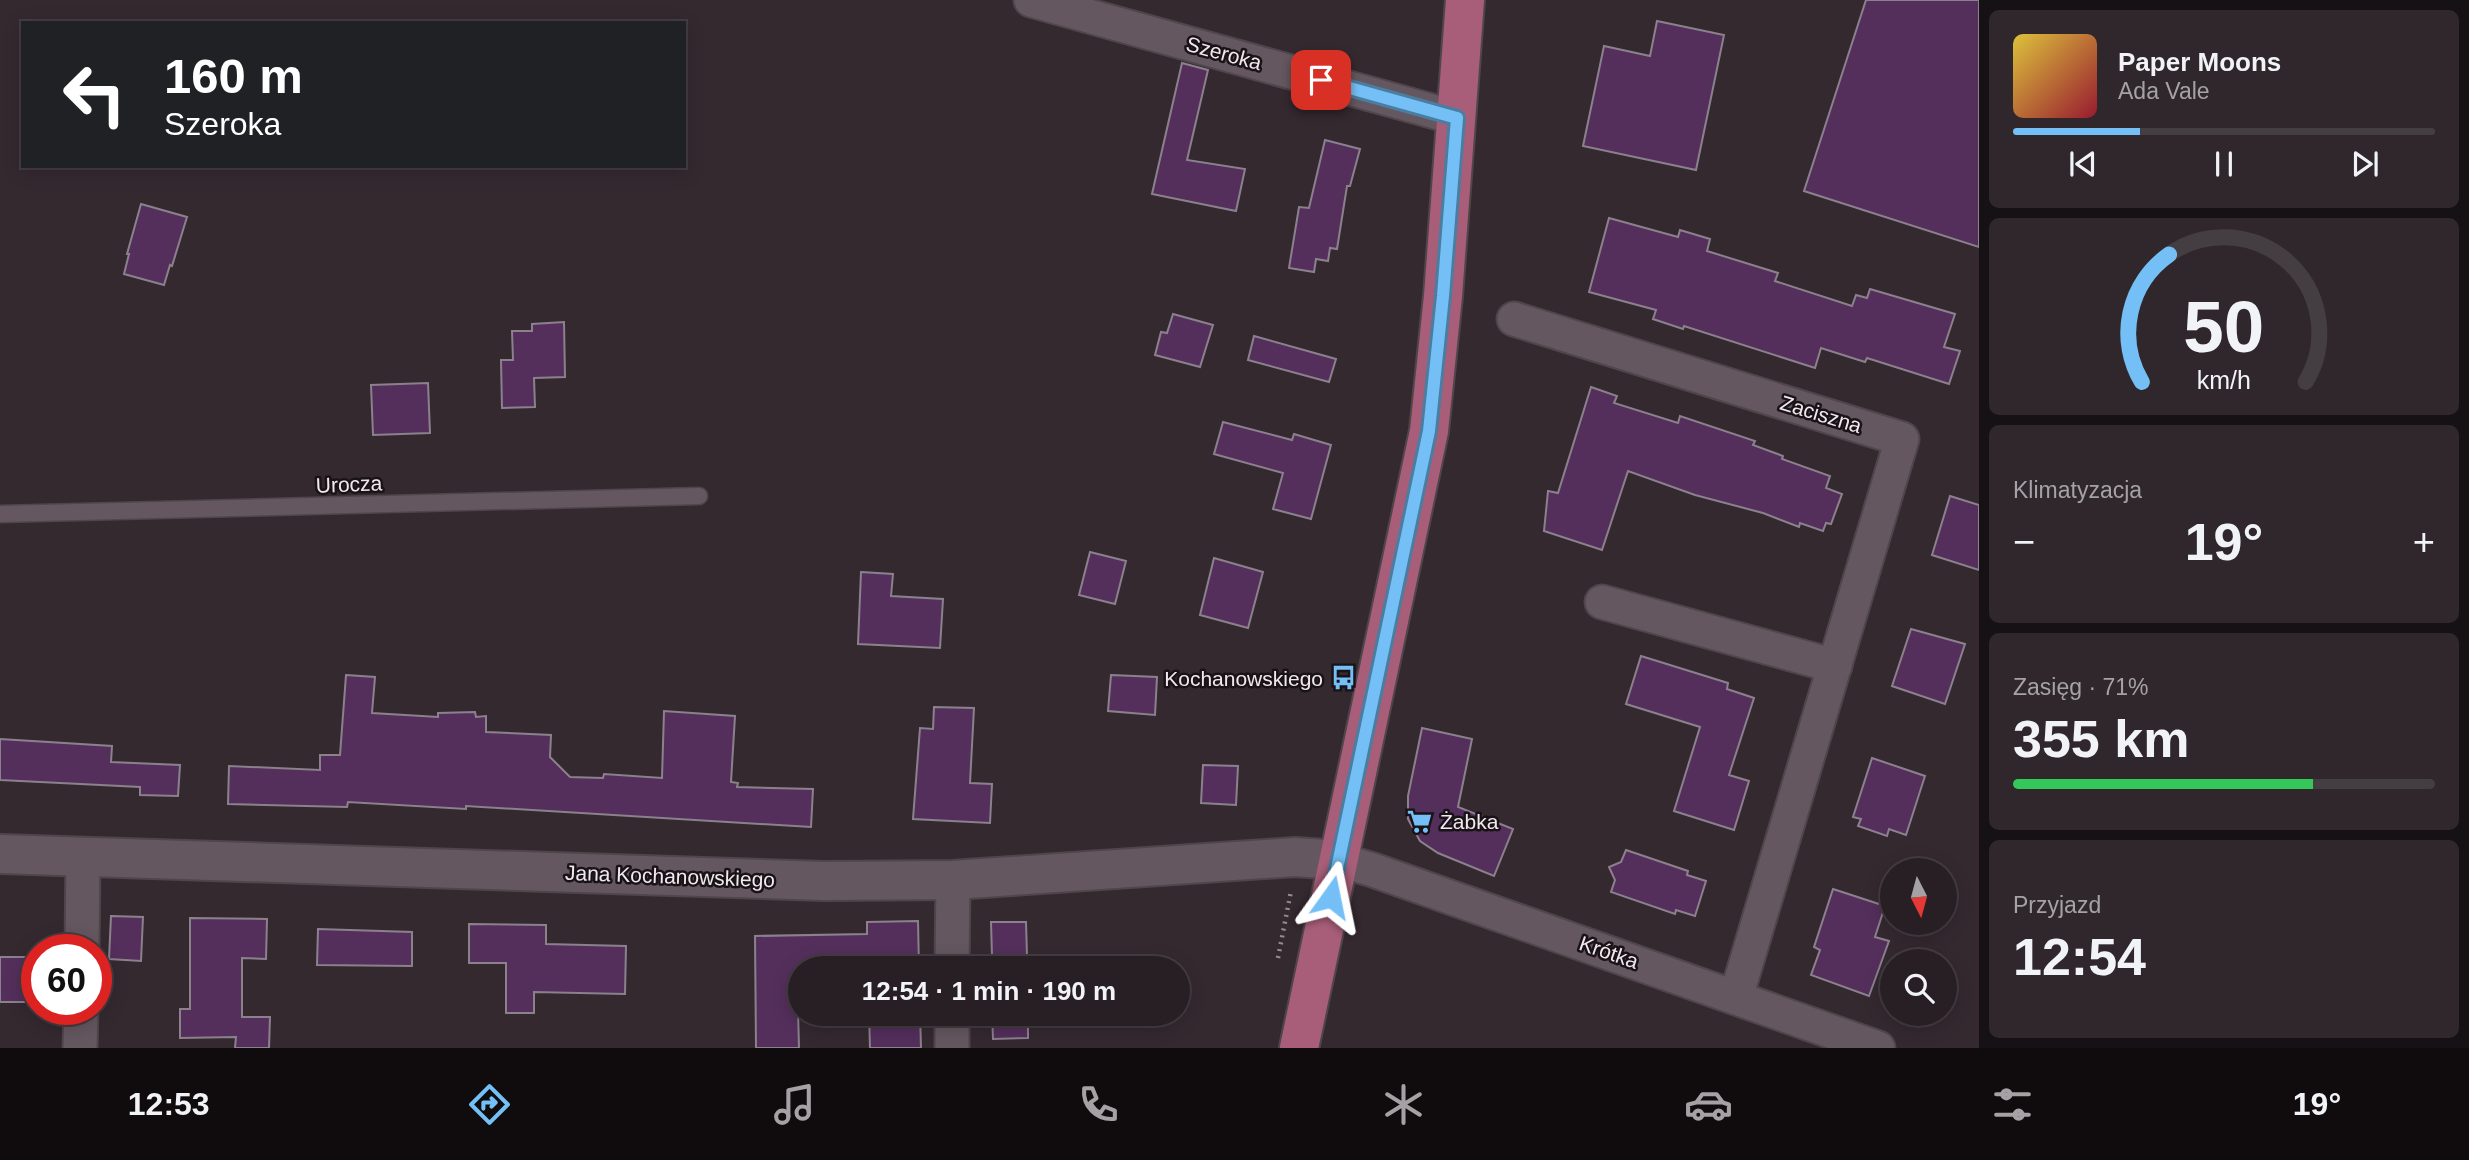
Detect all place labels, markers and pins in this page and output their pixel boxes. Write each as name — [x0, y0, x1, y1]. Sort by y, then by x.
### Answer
pin — [1291, 50, 1351, 110]
bus stop icon: Kochanowskiego — [1329, 664, 1357, 692]
place label: Kochanowskiego — [1164, 667, 1323, 690]
supermarket icon: Żabka — [1406, 807, 1434, 835]
place label: Żabka — [1440, 810, 1499, 833]

